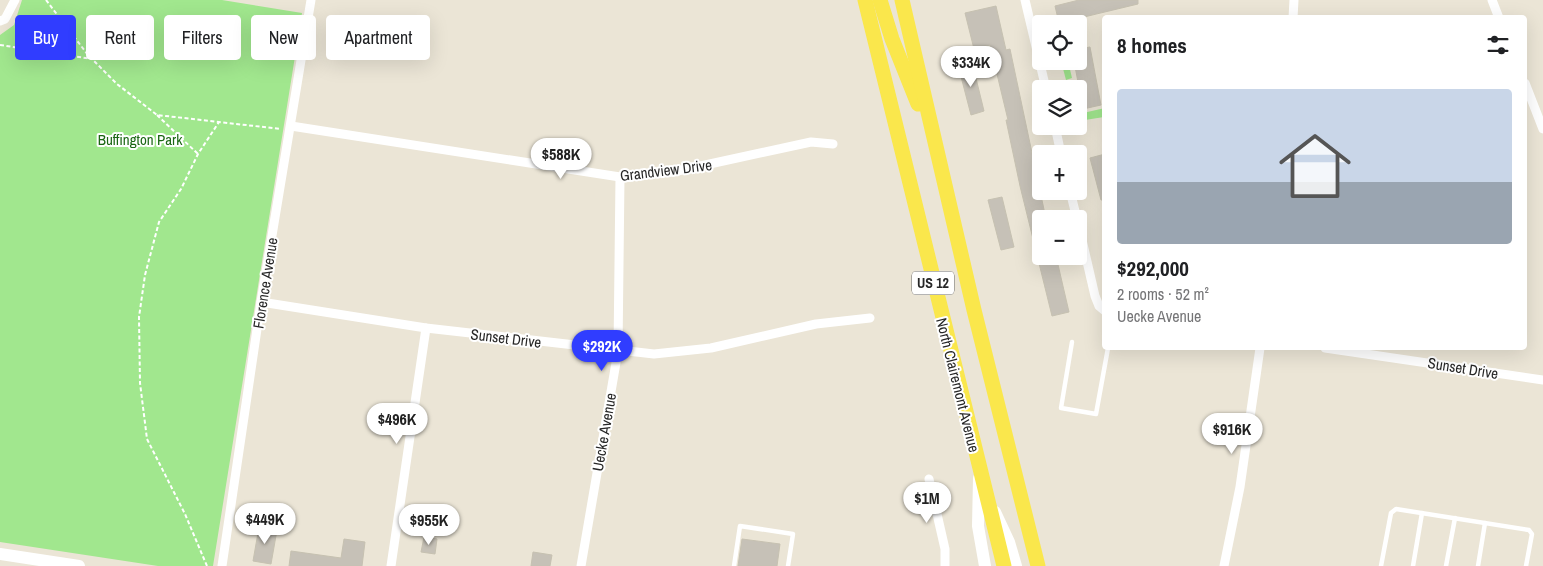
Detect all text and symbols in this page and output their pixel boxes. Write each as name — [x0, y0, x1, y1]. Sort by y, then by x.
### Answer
chip: Buy — [15, 15, 76, 60]
chip: Rent — [86, 15, 154, 60]
chip: Filters — [164, 15, 241, 60]
chip: New — [251, 15, 316, 60]
chip: Apartment — [326, 15, 430, 60]
map controls — [1032, 15, 1087, 265]
button: locate — [1032, 15, 1087, 70]
text: 8 homes — [1117, 31, 1187, 60]
icon: filters — [1484, 31, 1512, 59]
pin: $334K — [936, 46, 1006, 88]
text: $334K — [952, 51, 990, 73]
button: layers — [1032, 80, 1087, 135]
icon: home — [1270, 121, 1360, 211]
park label: Buffington Park — [98, 129, 183, 150]
pin: $588K — [526, 138, 596, 180]
text: $588K — [542, 143, 580, 165]
button: + — [1032, 145, 1087, 200]
street label: Grandview Drive — [619, 154, 713, 186]
button: − — [1032, 210, 1087, 265]
street label: Florence Avenue — [247, 236, 283, 330]
text: $292,000 — [1117, 254, 1189, 283]
road number: US 12 — [912, 272, 954, 294]
text: 2 rooms · 52 m² — [1117, 283, 1209, 305]
text: Uecke Avenue — [1117, 305, 1201, 327]
street label: North Clairemont Avenue — [931, 316, 985, 455]
street label: Sunset Drive — [469, 323, 543, 353]
pin: $292K — [567, 330, 637, 372]
text: $292K — [583, 335, 621, 357]
street label: Sunset Drive — [1426, 352, 1500, 384]
street label: Uecke Avenue — [587, 391, 621, 473]
pin: $496K — [362, 402, 432, 445]
text: $496K — [378, 408, 416, 430]
pin: $916K — [1197, 412, 1267, 455]
text: $916K — [1213, 418, 1251, 440]
pin: $1M — [903, 482, 951, 524]
text: $1M — [914, 487, 940, 509]
pin: $449K — [230, 502, 300, 545]
pin: $955K — [394, 504, 464, 546]
text: $449K — [246, 508, 284, 530]
text: $955K — [410, 509, 448, 531]

